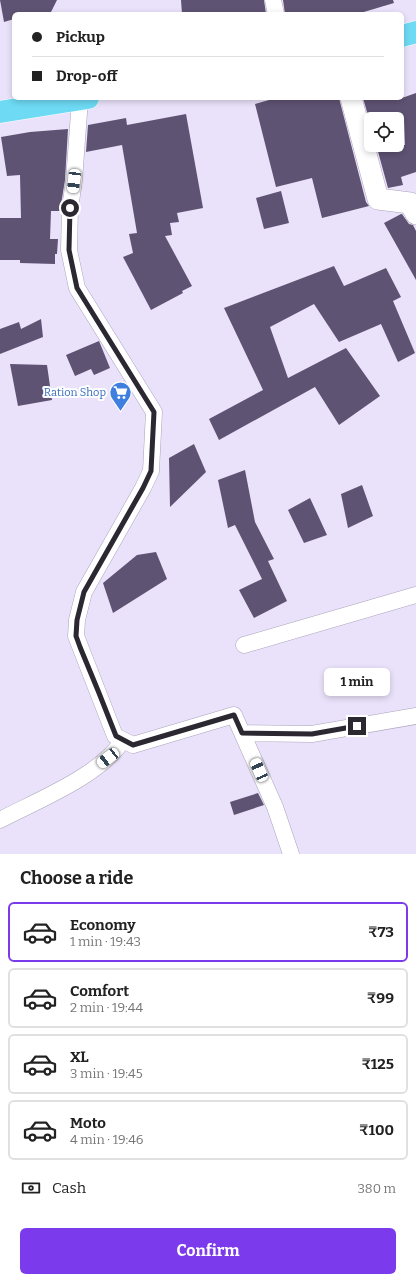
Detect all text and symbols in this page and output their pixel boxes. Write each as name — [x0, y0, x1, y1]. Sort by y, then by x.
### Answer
text: Pickup — [56, 28, 105, 46]
text: Drop-off — [56, 67, 117, 85]
map controls — [364, 112, 404, 152]
button: locate — [364, 112, 404, 152]
car — [67, 168, 81, 194]
route start — [61, 199, 79, 217]
supermarket icon: Ration Shop — [108, 379, 134, 412]
place label: Ration Shop — [44, 386, 106, 399]
callout: 1 min — [324, 668, 390, 696]
text: 1 min — [341, 674, 373, 689]
route end — [348, 717, 366, 735]
car — [95, 746, 121, 770]
car — [249, 757, 269, 783]
text: Choose a ride — [20, 867, 133, 889]
icon: car — [22, 914, 58, 950]
text: Economy — [70, 916, 136, 934]
text: ₹73 — [368, 923, 394, 941]
text: 1 min · 19:43 — [70, 934, 141, 949]
icon: car — [22, 980, 58, 1016]
text: Comfort — [70, 982, 129, 1000]
text: ₹99 — [367, 989, 394, 1007]
text: 2 min · 19:44 — [70, 1000, 143, 1015]
icon: car — [22, 1046, 58, 1082]
text: XL — [70, 1048, 89, 1066]
text: ₹125 — [361, 1055, 394, 1073]
text: 3 min · 19:45 — [70, 1066, 143, 1081]
icon: car — [22, 1112, 58, 1148]
text: Moto — [70, 1114, 106, 1132]
text: ₹100 — [359, 1121, 394, 1139]
text: 4 min · 19:46 — [70, 1132, 144, 1147]
icon: cash — [20, 1177, 42, 1199]
text: Cash — [52, 1179, 86, 1197]
text: 380 m — [357, 1181, 396, 1196]
button: Confirm — [20, 1228, 396, 1274]

